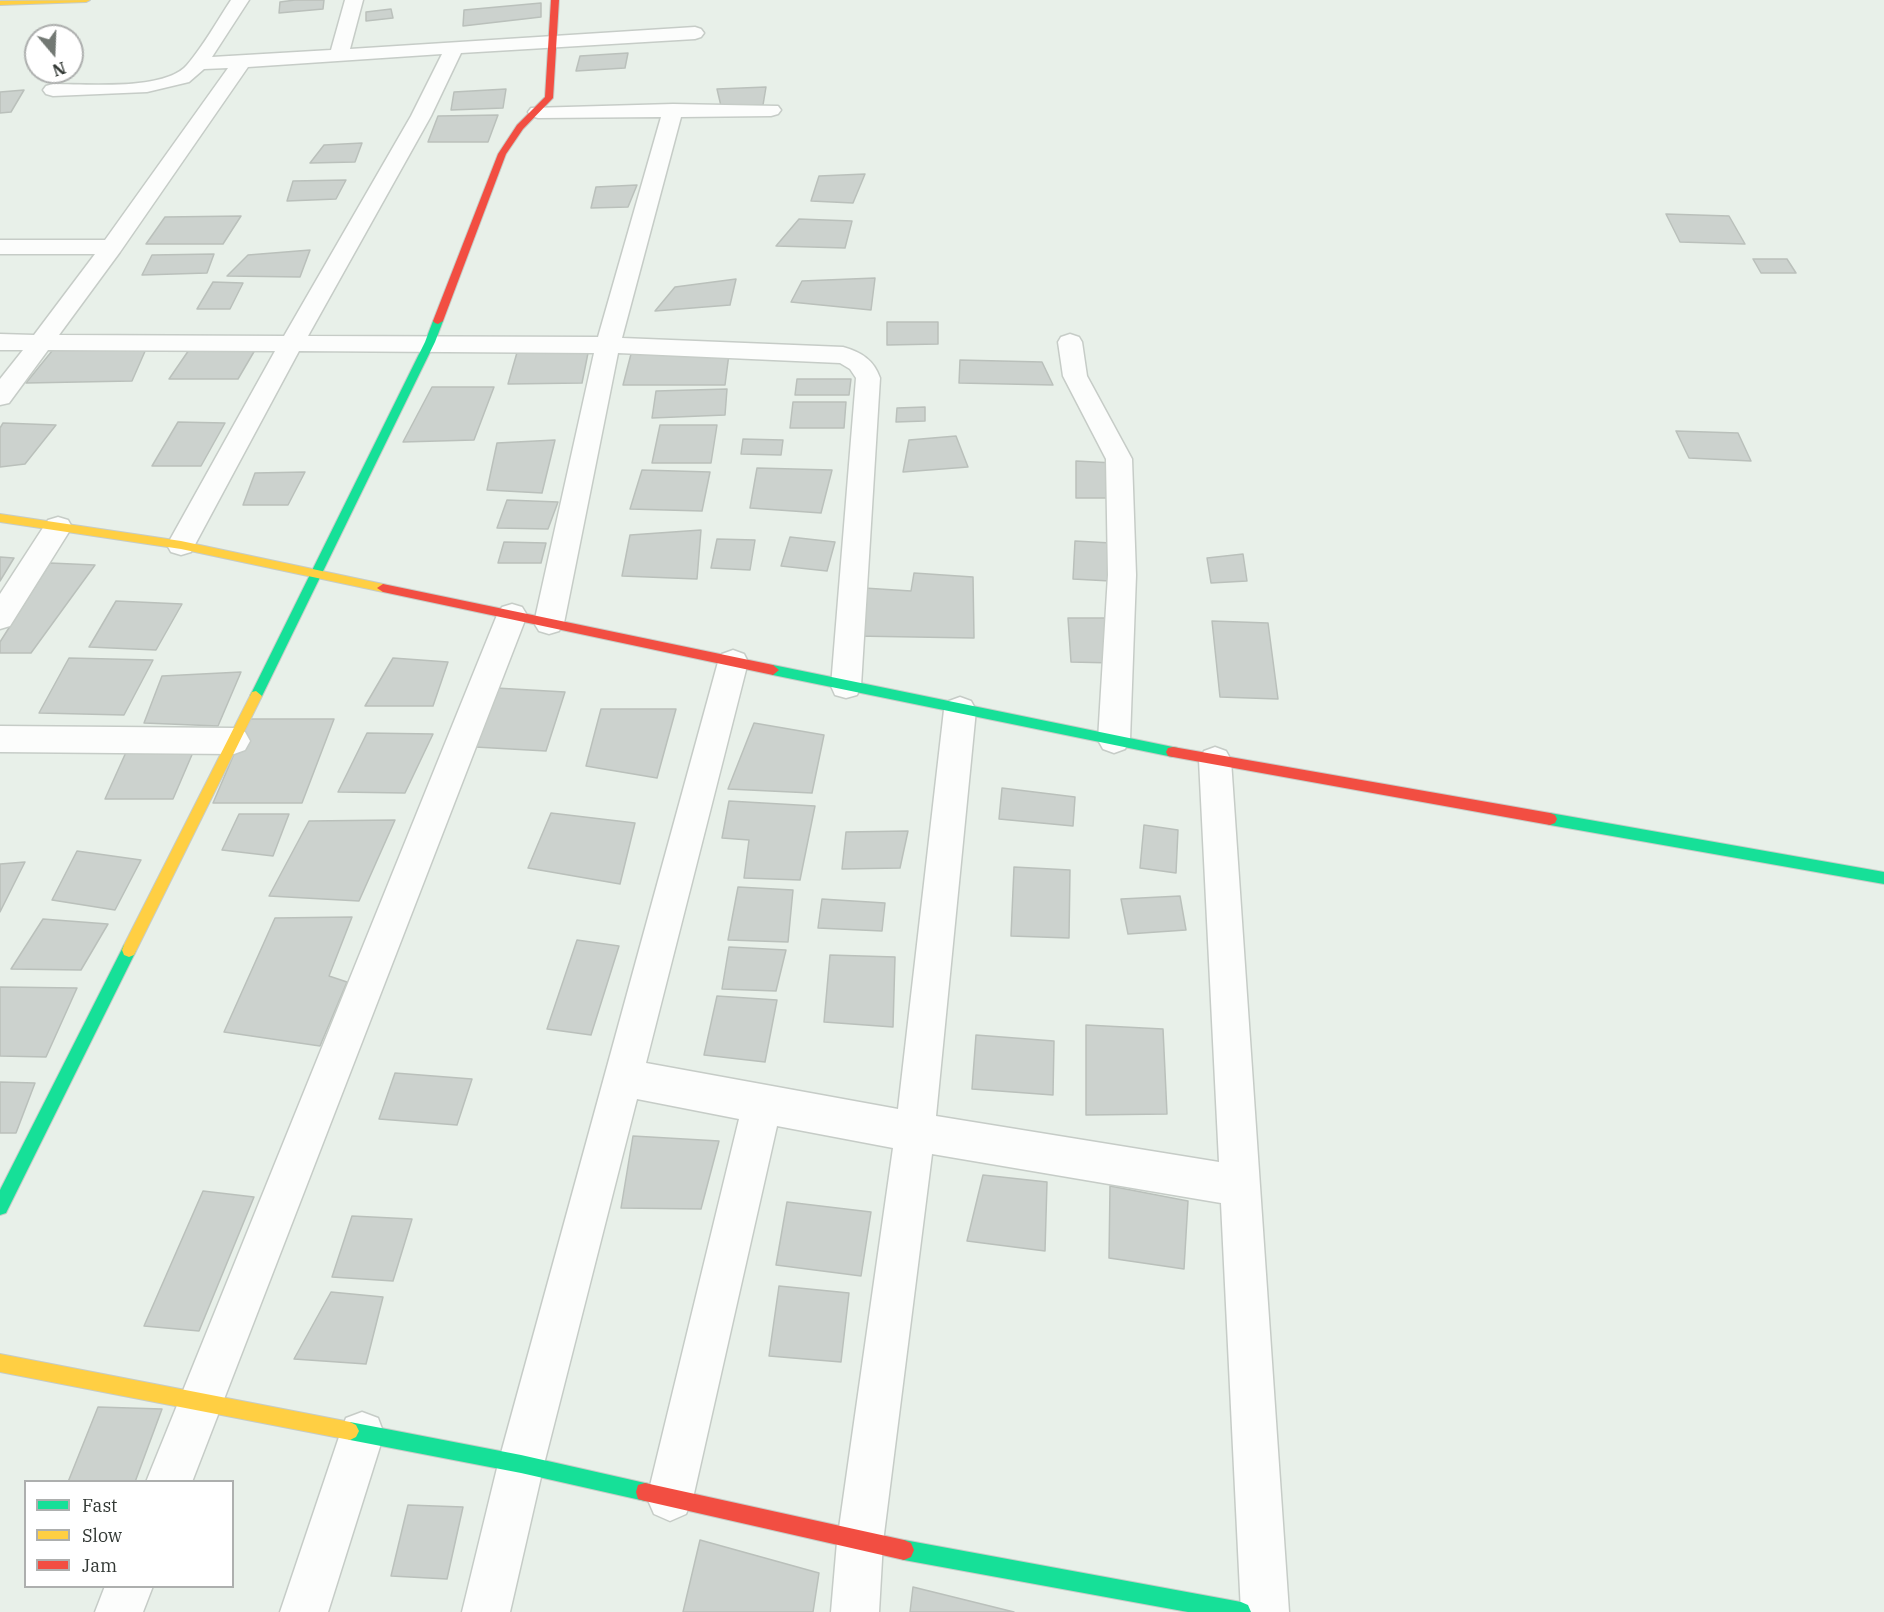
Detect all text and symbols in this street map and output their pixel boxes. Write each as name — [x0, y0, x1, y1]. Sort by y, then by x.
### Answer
north arrow — [24, 24, 84, 84]
text: N — [50, 58, 68, 81]
legend — [24, 1480, 234, 1588]
text: Fast — [82, 1494, 117, 1517]
text: Slow — [82, 1524, 122, 1547]
text: Jam — [82, 1554, 117, 1577]

